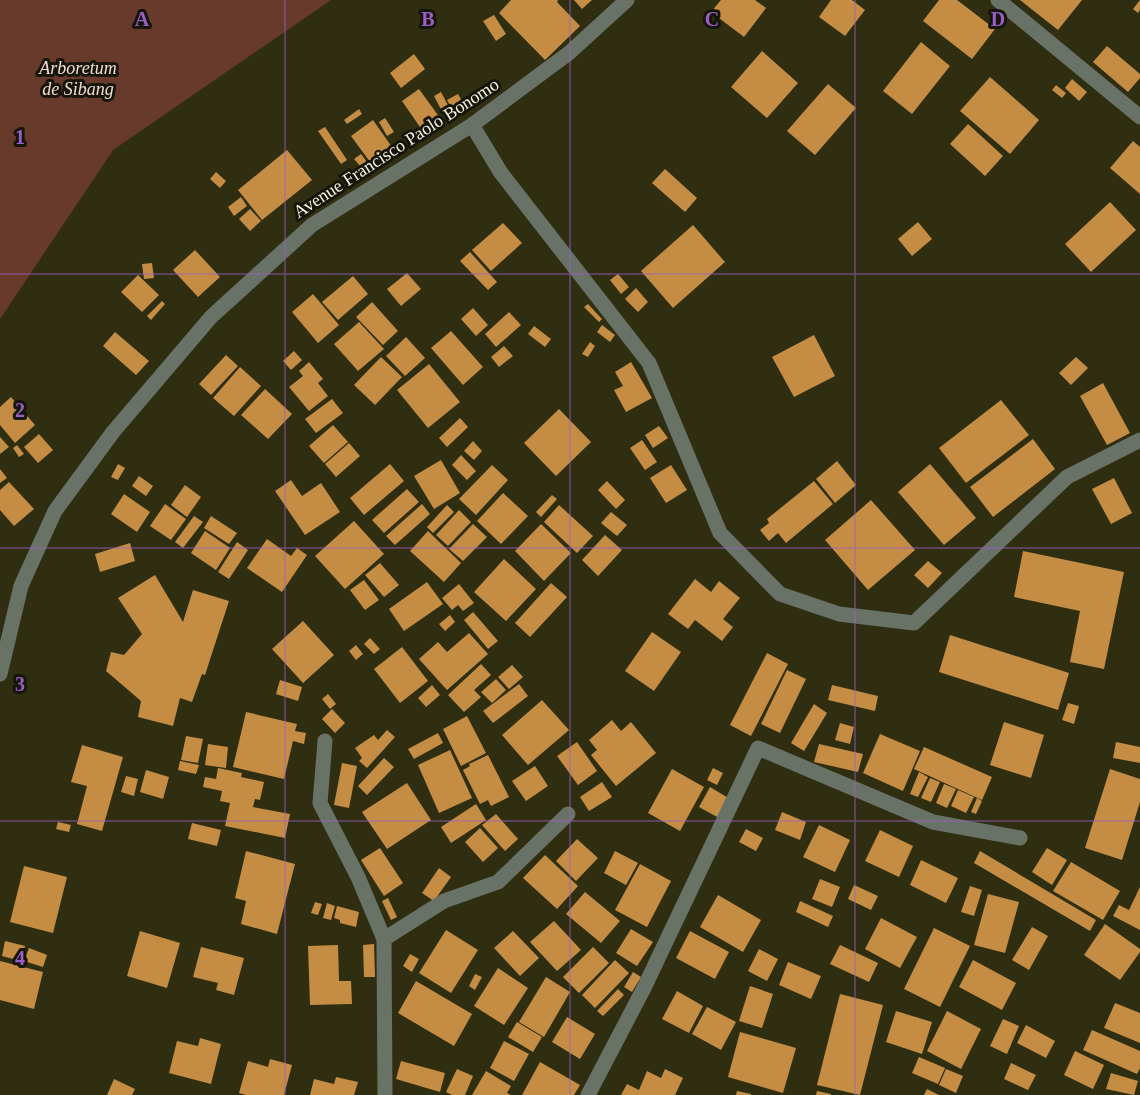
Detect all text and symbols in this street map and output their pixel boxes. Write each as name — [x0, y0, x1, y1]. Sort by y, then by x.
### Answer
text: A — [135, 8, 150, 30]
text: B — [421, 8, 435, 30]
text: C — [705, 8, 719, 30]
text: D — [991, 8, 1005, 30]
park label: Arboretum de Sibang — [38, 58, 117, 99]
street label: Avenue Francisco Paolo Bonomo — [289, 74, 503, 222]
text: 1 — [15, 126, 25, 148]
text: 2 — [15, 399, 25, 421]
text: 3 — [15, 673, 25, 695]
text: 4 — [15, 947, 25, 969]

